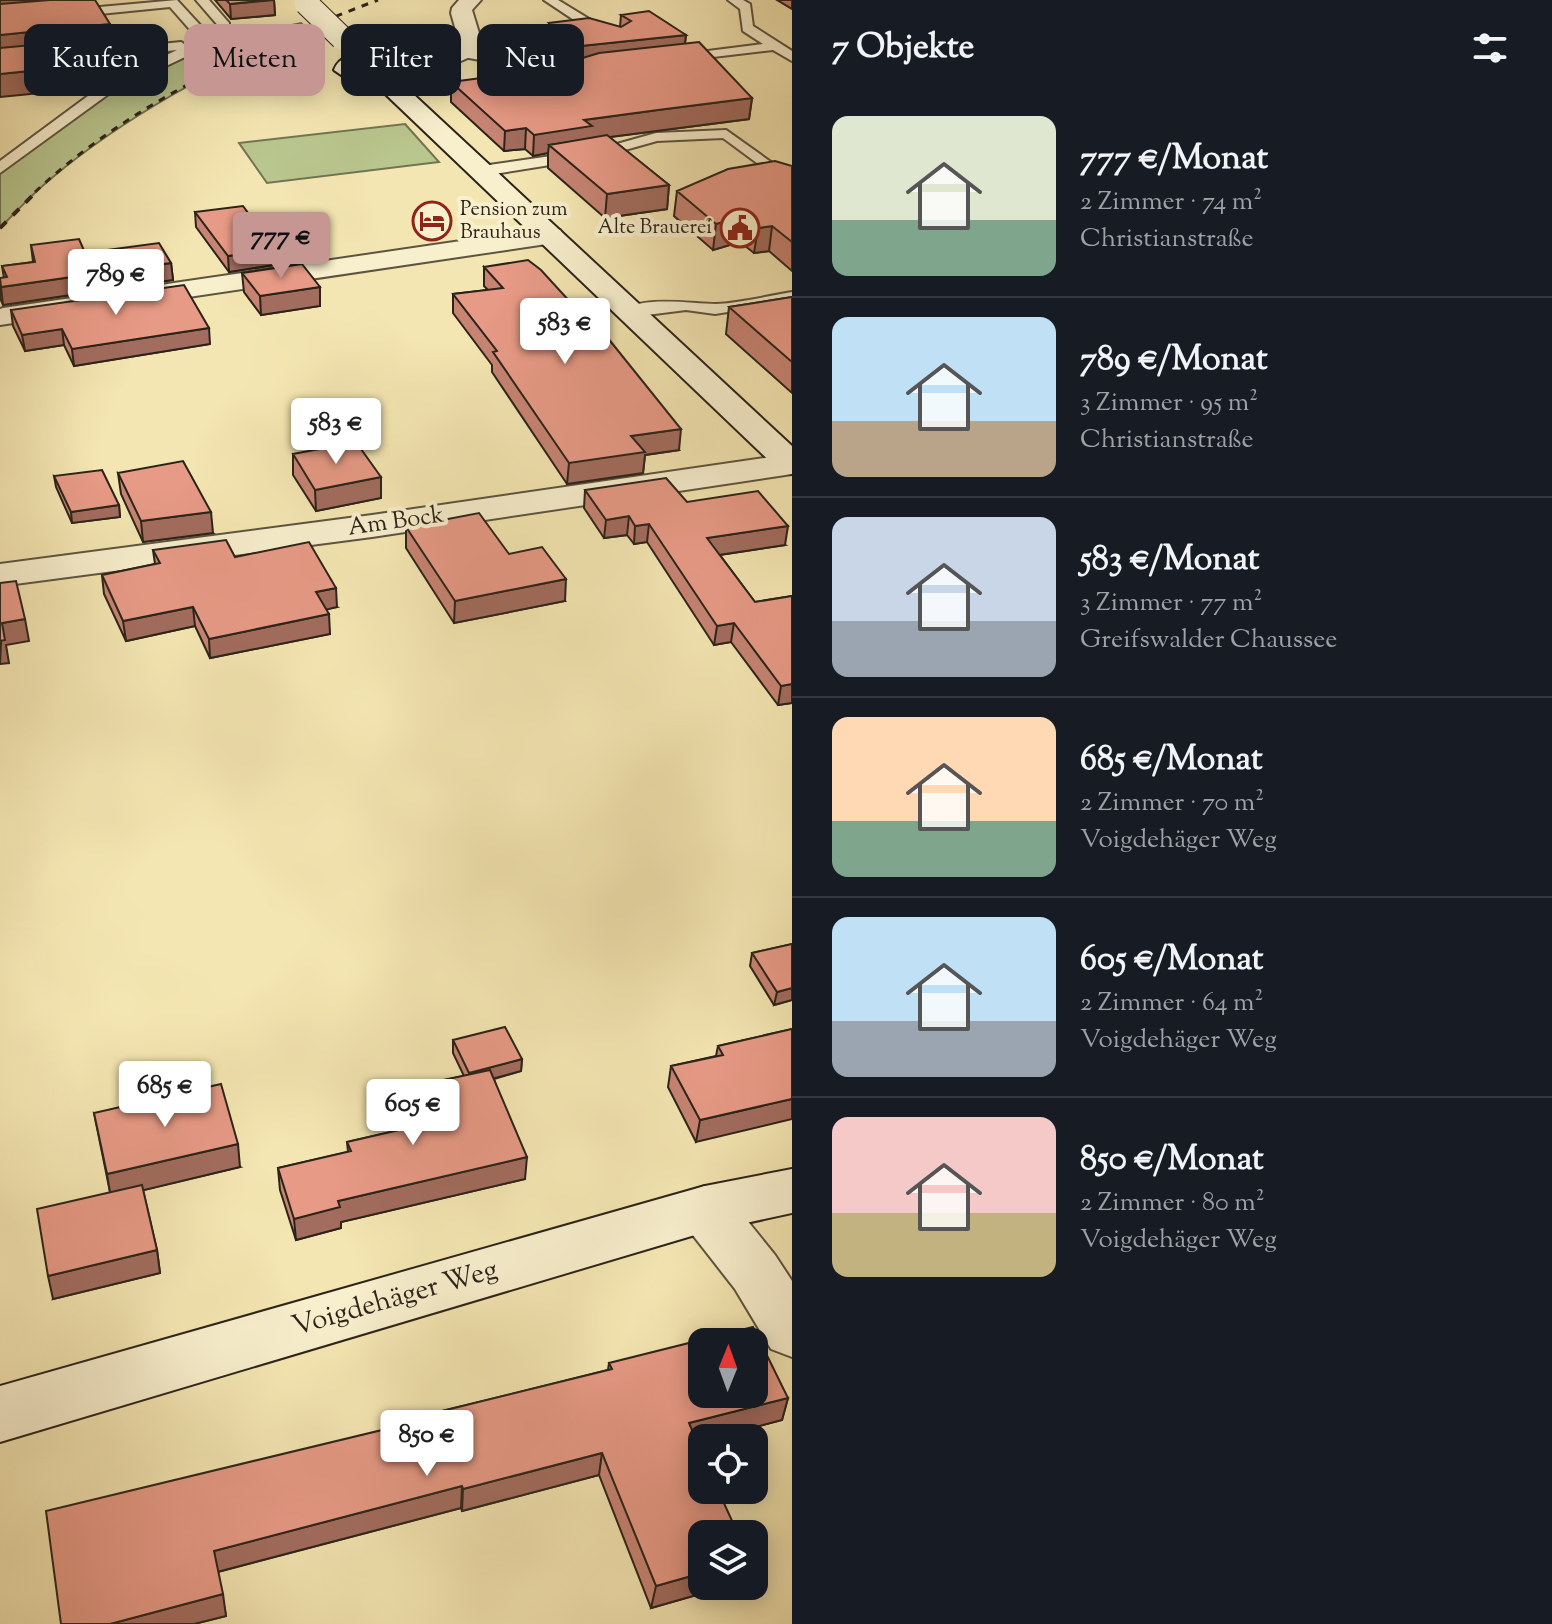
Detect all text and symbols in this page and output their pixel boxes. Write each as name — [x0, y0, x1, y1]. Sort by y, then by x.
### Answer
chip: Kaufen — [24, 24, 168, 96]
chip: Mieten — [184, 24, 325, 96]
chip: Filter — [341, 24, 461, 96]
chip: Neu — [477, 24, 584, 96]
text: 7 Objekte — [832, 24, 974, 73]
icon: filters — [1468, 26, 1512, 70]
text: 777 €/Monat — [1080, 135, 1268, 184]
icon: home — [896, 148, 992, 244]
text: 2 Zimmer · 74 m² — [1080, 184, 1262, 221]
place label: Pension zum Brauhaus — [460, 196, 568, 248]
hotel icon: Pension zum Brauhaus — [411, 200, 453, 242]
public building icon: Alte Brauerei — [719, 207, 761, 249]
pin: 777 € — [225, 212, 337, 280]
place label: Alte Brauerei — [598, 214, 712, 243]
text: 777 € — [251, 219, 311, 256]
text: Christianstraße — [1080, 221, 1254, 258]
pin: 789 € — [60, 249, 172, 317]
text: 789 € — [86, 256, 146, 293]
pin: 583 € — [509, 298, 621, 366]
text: 583 € — [538, 305, 592, 342]
text: 789 €/Monat — [1080, 336, 1268, 385]
icon: home — [896, 349, 992, 445]
text: 3 Zimmer · 95 m² — [1080, 385, 1258, 422]
pin: 583 € — [280, 398, 392, 466]
text: 583 € — [309, 405, 363, 442]
text: Christianstraße — [1080, 422, 1254, 459]
street label: Am Bock — [346, 498, 446, 546]
text: 583 €/Monat — [1080, 536, 1259, 585]
icon: home — [896, 549, 992, 645]
text: 3 Zimmer · 77 m² — [1080, 585, 1262, 622]
text: Greifswalder Chaussee — [1080, 622, 1337, 659]
text: 685 €/Monat — [1080, 736, 1263, 785]
icon: home — [896, 749, 992, 845]
text: 2 Zimmer · 70 m² — [1080, 785, 1264, 822]
text: Voigdehäger Weg — [1080, 822, 1277, 859]
text: 605 €/Monat — [1080, 936, 1264, 985]
icon: home — [896, 949, 992, 1045]
text: 2 Zimmer · 64 m² — [1080, 985, 1263, 1022]
text: Voigdehäger Weg — [1080, 1022, 1277, 1059]
pin: 685 € — [109, 1061, 221, 1129]
text: 685 € — [137, 1068, 193, 1105]
pin: 605 € — [357, 1079, 469, 1147]
text: 605 € — [384, 1086, 442, 1123]
text: 850 €/Monat — [1080, 1136, 1264, 1185]
icon: home — [896, 1149, 992, 1245]
text: 2 Zimmer · 80 m² — [1080, 1185, 1265, 1222]
text: Voigdehäger Weg — [1080, 1222, 1277, 1259]
street label: Voigdehäger Weg — [288, 1251, 502, 1347]
north arrow — [688, 1328, 768, 1408]
map controls — [688, 1328, 768, 1600]
pin: 850 € — [371, 1410, 483, 1478]
text: 850 € — [398, 1417, 456, 1454]
button: locate — [688, 1424, 768, 1504]
button: layers — [688, 1520, 768, 1600]

